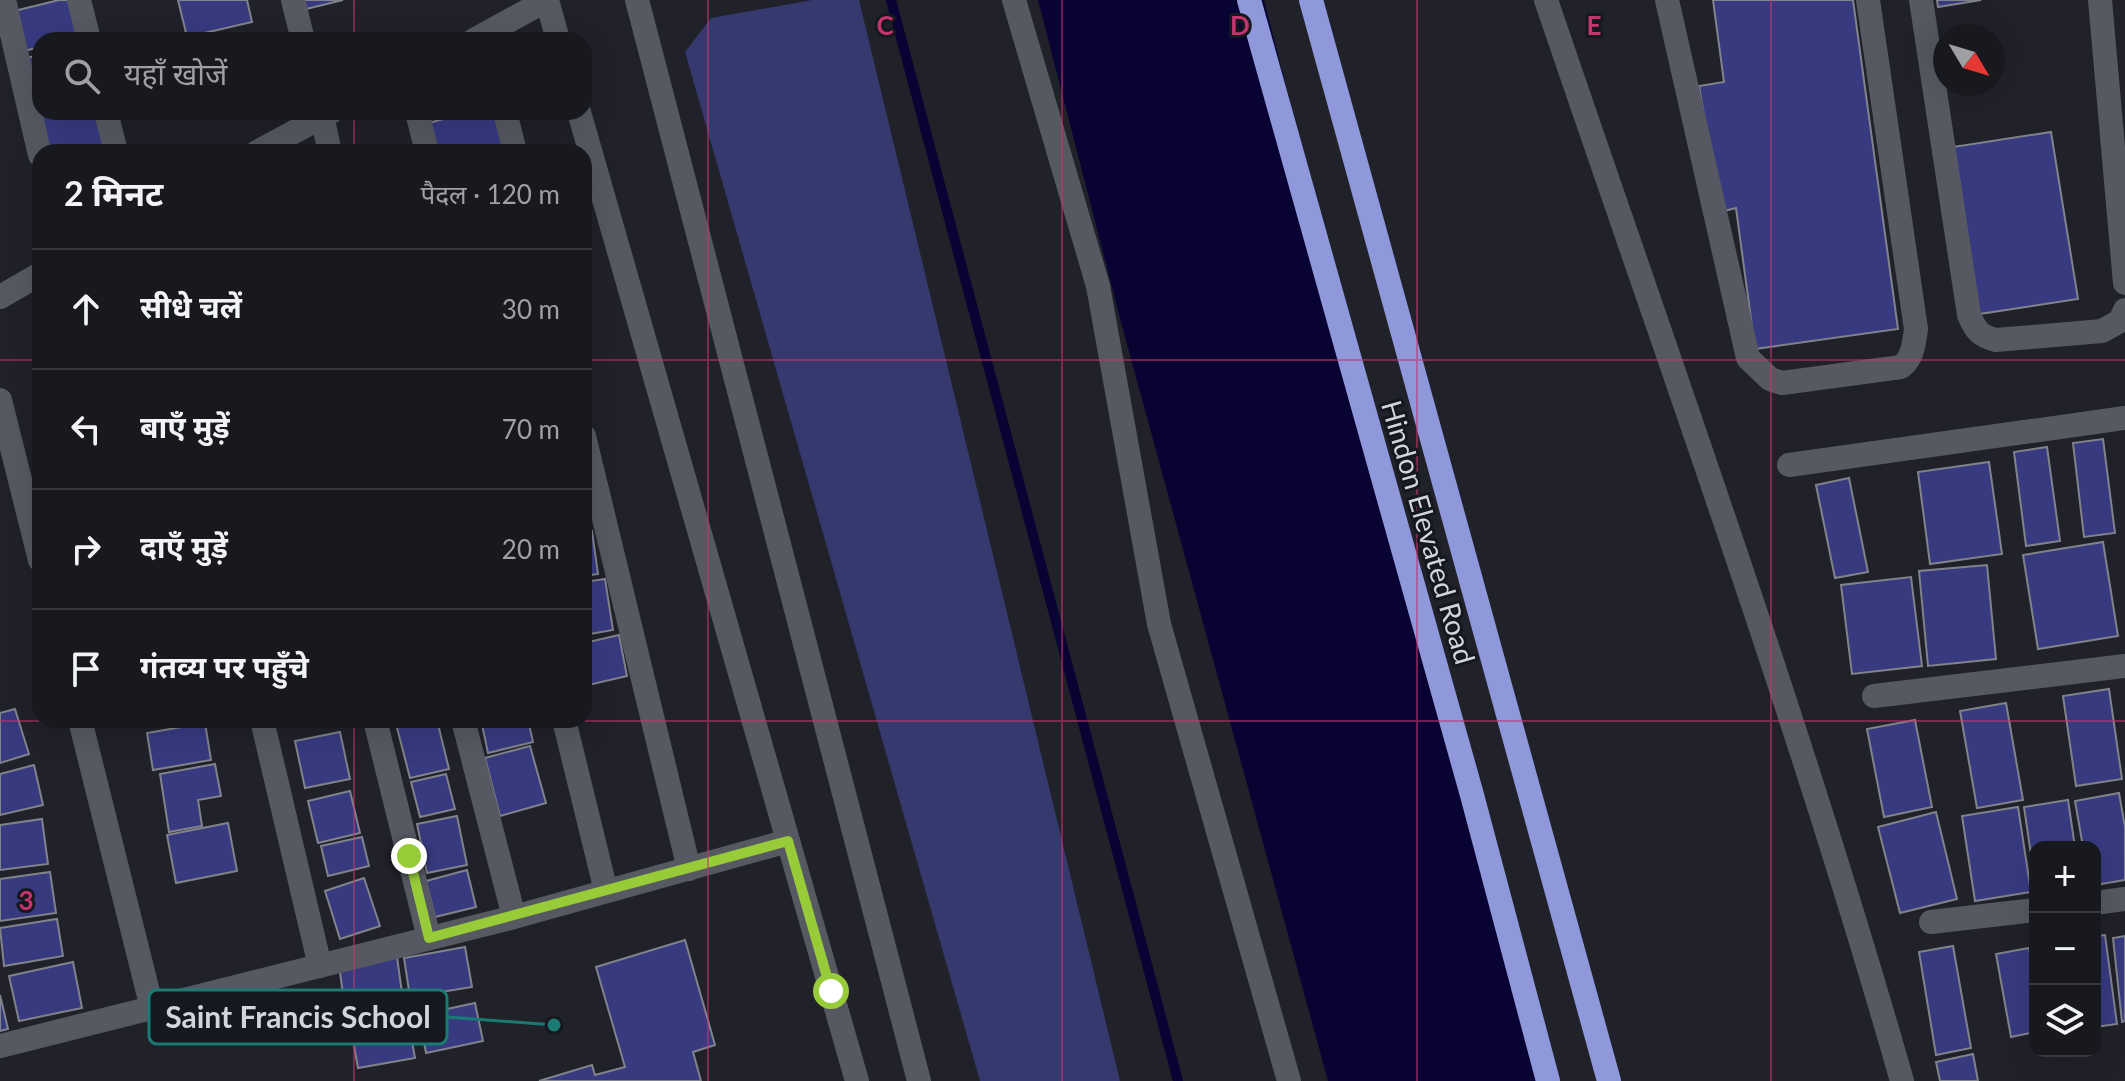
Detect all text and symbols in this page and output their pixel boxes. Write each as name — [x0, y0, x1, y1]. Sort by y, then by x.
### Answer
text: C — [876, 9, 894, 41]
text: D — [1230, 9, 1250, 41]
text: E — [1587, 9, 1601, 41]
north arrow — [1933, 24, 2005, 96]
search box — [32, 32, 592, 120]
icon: search — [60, 54, 104, 98]
text: यहाँ खोजें — [124, 55, 227, 91]
text: 2 मिनट — [64, 172, 163, 213]
text: पैदल · 120 m — [420, 178, 560, 210]
icon: ahead — [64, 287, 108, 331]
text: सीधे चलें — [140, 288, 242, 324]
text: 30 m — [502, 293, 560, 325]
street label: Hindon Elevated Road — [1375, 396, 1483, 668]
icon: left — [64, 407, 108, 451]
text: बाएँ मुड़ें — [140, 408, 230, 444]
text: 70 m — [502, 413, 560, 445]
icon: right — [64, 527, 108, 571]
text: दाएँ मुड़ें — [140, 528, 228, 564]
text: 20 m — [502, 533, 560, 565]
icon: arrive — [64, 647, 108, 691]
text: गंतव्य पर पहुँचे — [140, 648, 309, 684]
route end — [391, 838, 427, 874]
map controls — [2029, 841, 2101, 1057]
button: + — [2029, 841, 2101, 913]
text: 3 — [18, 884, 34, 916]
button: − — [2029, 913, 2101, 985]
route start — [813, 973, 849, 1009]
button: layers — [2029, 985, 2101, 1057]
callout: Saint Francis School — [149, 990, 447, 1044]
text: Saint Francis School — [165, 998, 431, 1034]

